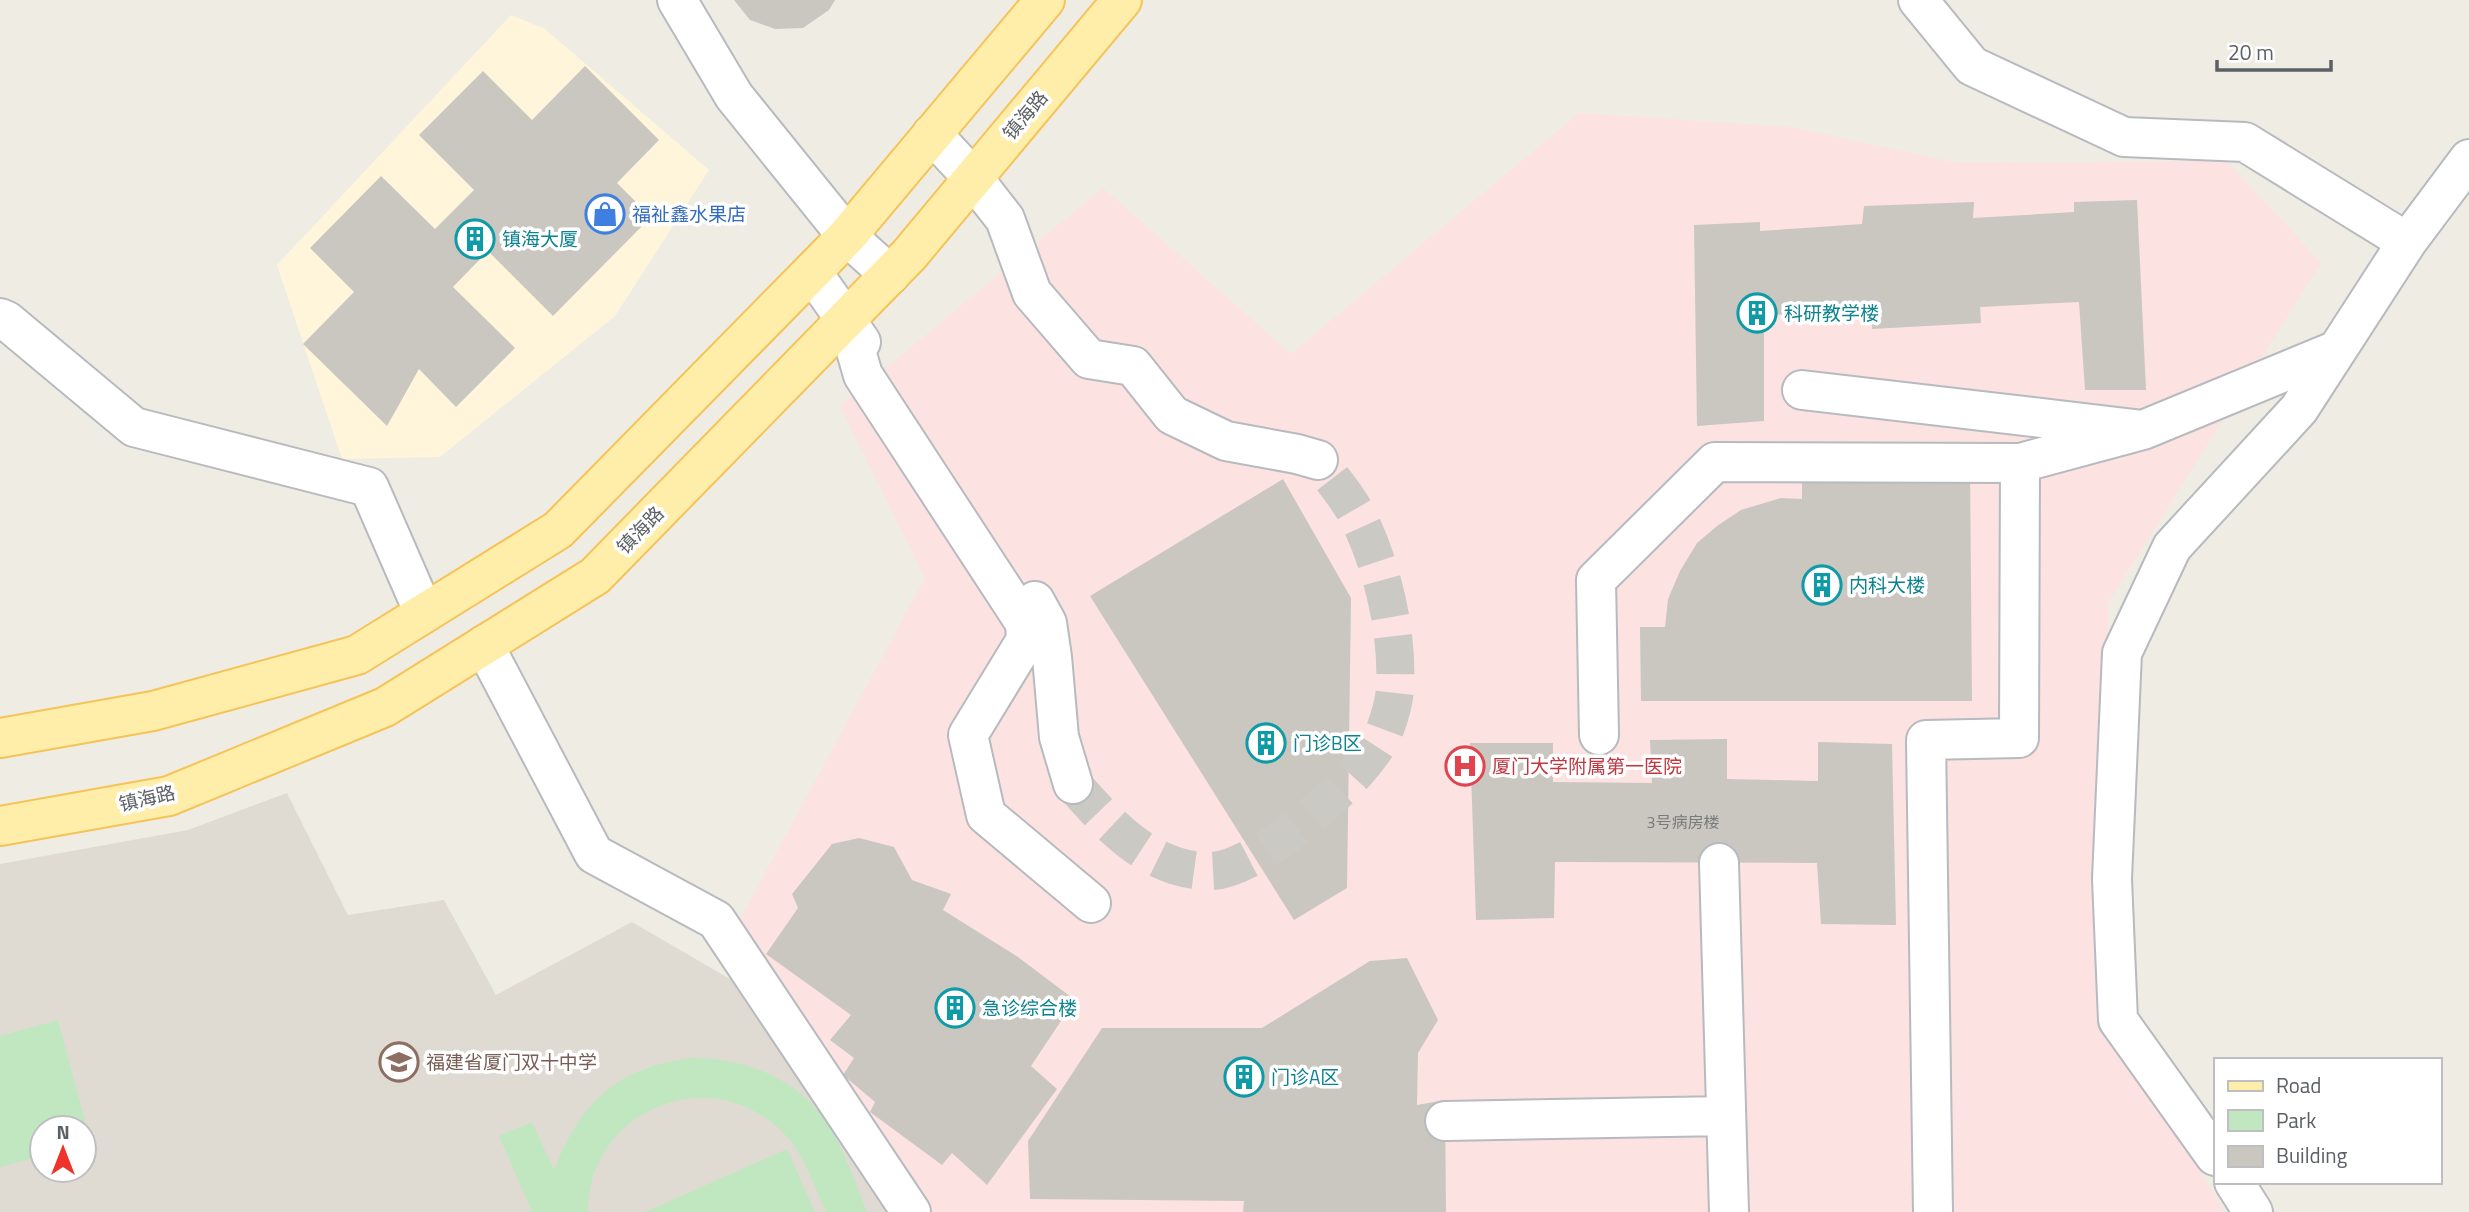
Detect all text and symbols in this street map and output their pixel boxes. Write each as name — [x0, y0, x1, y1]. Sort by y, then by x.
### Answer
scale bar — [2217, 28, 2331, 72]
text: 20 m — [2228, 36, 2274, 68]
street label: 镇海路 — [995, 84, 1054, 146]
shop icon: 福祉鑫水果店 — [584, 193, 626, 235]
place label: 福祉鑫水果店 — [632, 199, 746, 228]
building icon: 镇海大厦 — [454, 218, 496, 260]
place label: 镇海大厦 — [502, 224, 578, 253]
building icon: 科研教学楼 — [1736, 292, 1778, 334]
place label: 科研教学楼 — [1784, 298, 1879, 327]
street label: 镇海路 — [609, 499, 670, 560]
building icon: 内科大楼 — [1801, 564, 1843, 606]
place label: 内科大楼 — [1849, 570, 1925, 599]
building icon: 门诊B区 — [1245, 722, 1287, 764]
place label: 门诊B区 — [1293, 728, 1362, 757]
hospital icon: 厦门大学附属第一医院 — [1444, 745, 1486, 787]
place label: 厦门大学附属第一医院 — [1492, 751, 1682, 780]
street label: 镇海路 — [116, 777, 178, 818]
house number: 3号病房楼 — [1647, 810, 1719, 834]
building icon: 急诊综合楼 — [934, 987, 976, 1029]
place label: 急诊综合楼 — [982, 993, 1077, 1022]
school or university icon: 福建省厦门双十中学 — [378, 1041, 420, 1083]
place label: 福建省厦门双十中学 — [426, 1047, 597, 1076]
building icon: 门诊A区 — [1223, 1056, 1265, 1098]
legend — [2214, 1058, 2441, 1184]
place label: 门诊A区 — [1271, 1062, 1339, 1091]
text: Road — [2276, 1069, 2321, 1101]
text: Park — [2276, 1104, 2316, 1136]
north arrow — [28, 1114, 98, 1184]
text: N — [56, 1117, 70, 1146]
text: Building — [2276, 1139, 2348, 1171]

